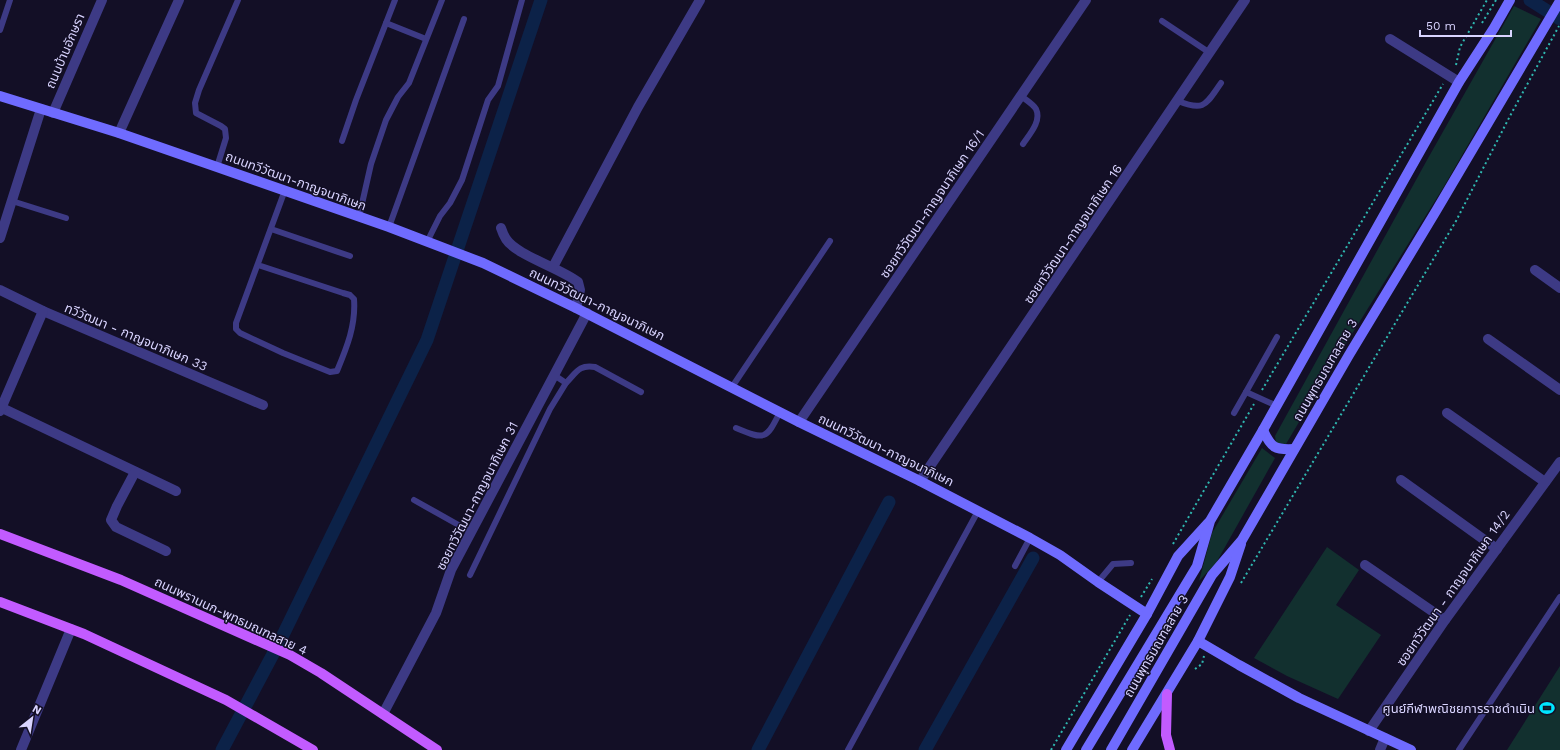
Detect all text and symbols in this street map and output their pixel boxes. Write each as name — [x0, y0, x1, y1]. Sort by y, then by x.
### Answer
street label: ถนนบ้านอักษรา — [42, 11, 88, 91]
scale bar — [1420, 12, 1511, 38]
text: 50 m — [1426, 19, 1456, 33]
street label: ซอยทวีวัฒนา-กาญจนาภิเษก 16/1 — [877, 127, 987, 281]
street label: ถนนทวีวัฒนา-กาญจนาภิเษก — [224, 149, 368, 213]
street label: ซอยทวีวัฒนา-กาญจนาภิเษก 16 — [1021, 161, 1125, 306]
street label: ถนนทวีวัฒนา-กาญจนาภิเษก — [527, 265, 667, 343]
street label: ทวีวัฒนา - กาญจนาภิเษก 33 — [62, 300, 210, 374]
street label: ถนนพุทธมณฑลสาย 3 — [1290, 316, 1360, 424]
street label: ถนนทวีวัฒนา-กาญจนาภิเษก — [816, 411, 956, 489]
street label: ซอยทวีวัฒนา-กาญจนาภิเษก 31 — [433, 419, 521, 573]
street label: ซอยทวีวัฒนา - กาญจนาภิเษก 14/2 — [1393, 507, 1513, 669]
street label: ถนนพรานนก-พุทธมณฑลสาย 4 — [152, 574, 310, 658]
street label: ถนนพุทธมณฑลสาย 3 — [1121, 592, 1191, 700]
north arrow — [12, 698, 52, 738]
sports icon: ศูนย์กีฬาพณิชยการราชดำเนิน — [1538, 699, 1556, 717]
place label: ศูนย์กีฬาพณิชยการราชดำเนิน — [1382, 701, 1535, 716]
text: N — [30, 702, 44, 717]

